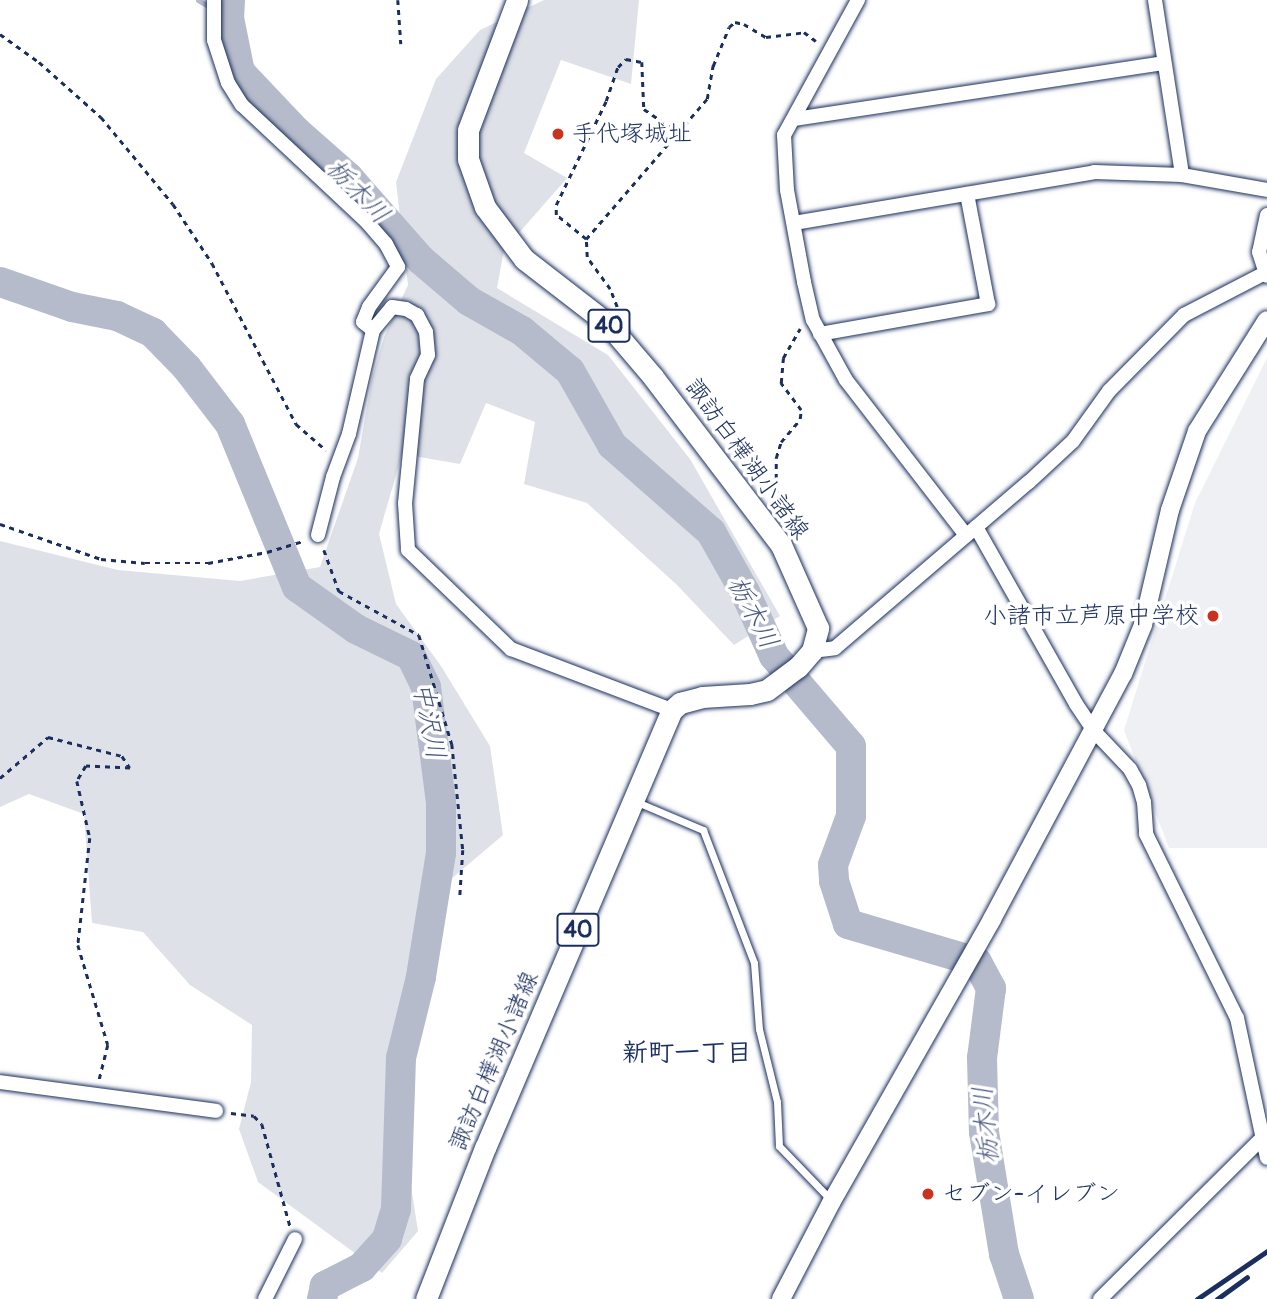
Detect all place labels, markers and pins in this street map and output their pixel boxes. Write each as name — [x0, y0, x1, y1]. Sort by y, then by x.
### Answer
place label: 手代塚城址 — [572, 120, 692, 148]
marker: 手代塚城址 — [550, 126, 566, 142]
place label: 小諸市立芦原中学校 — [983, 602, 1199, 630]
marker: 小諸市立芦原中学校 — [1205, 608, 1221, 624]
place label: セブン-イレブン — [942, 1180, 1120, 1208]
marker: セブン-イレブン — [920, 1186, 936, 1202]

